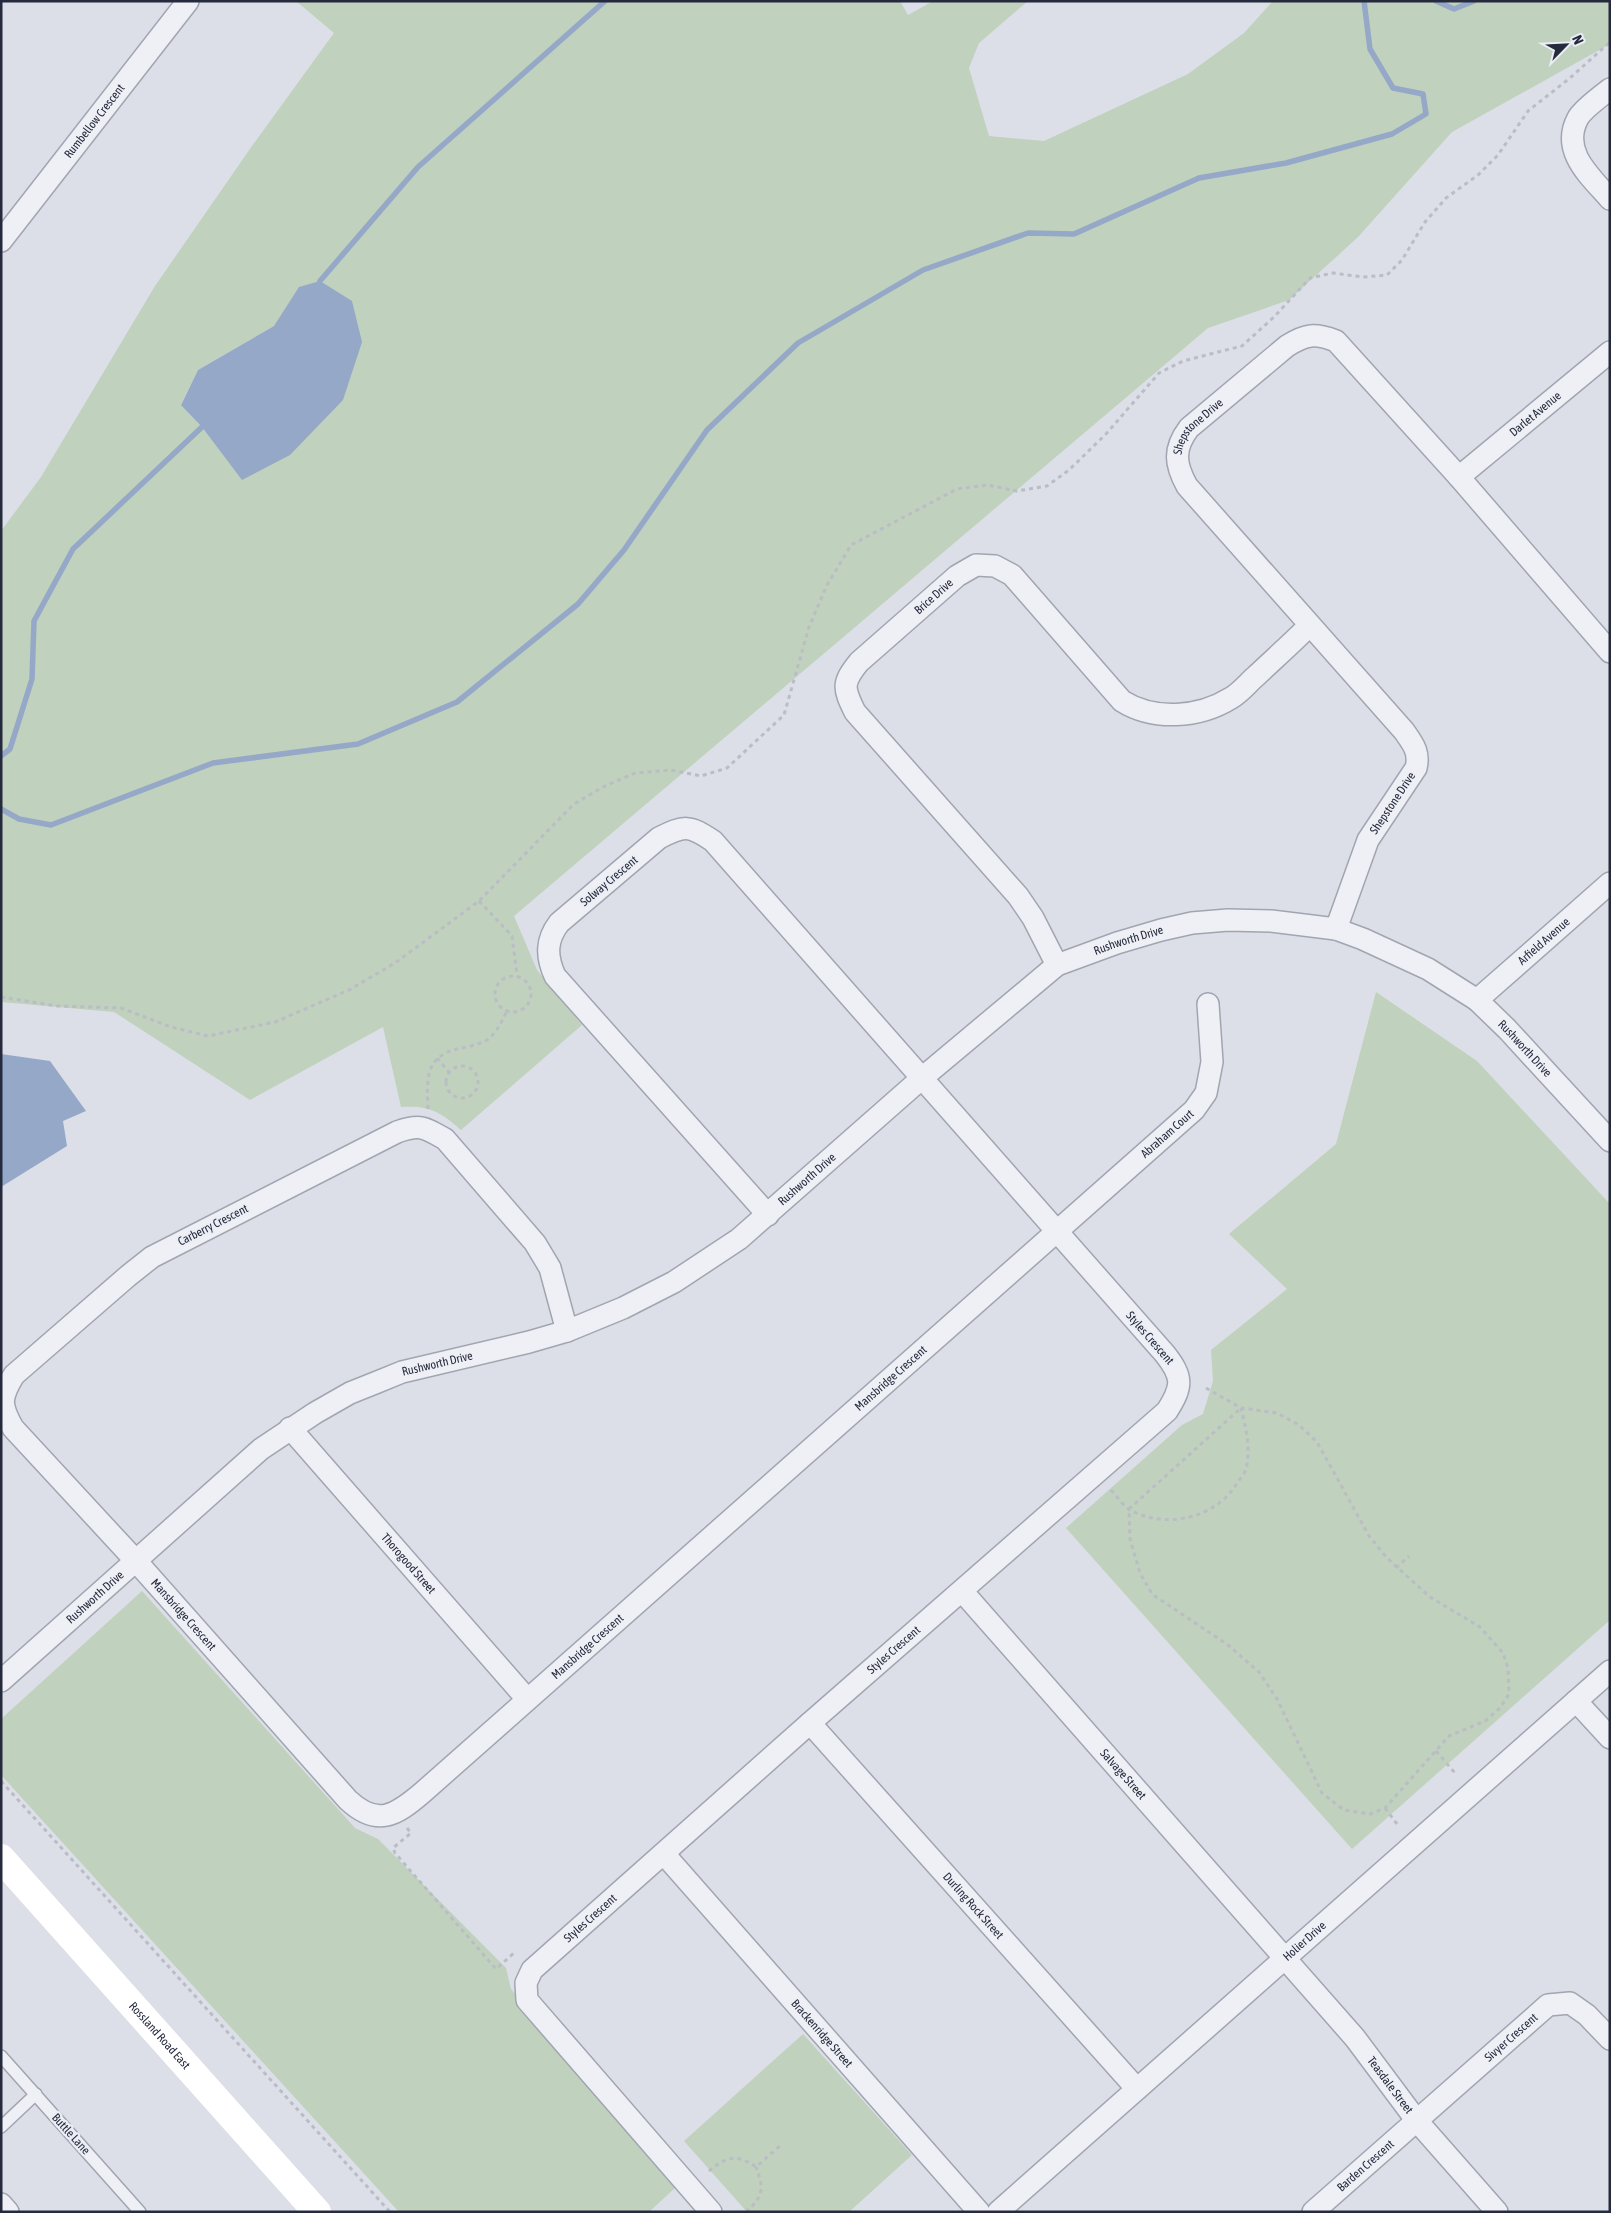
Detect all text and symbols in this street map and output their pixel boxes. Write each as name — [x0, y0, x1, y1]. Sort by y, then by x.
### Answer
north arrow — [1541, 20, 1591, 70]
text: N — [1569, 33, 1587, 47]
street label: Rumbellow Crescent — [61, 81, 128, 161]
street label: Darlet Avenue — [1507, 388, 1564, 439]
street label: Shepstone Drive — [1171, 395, 1226, 455]
street label: Brice Drive — [911, 576, 956, 617]
street label: Shepstone Drive — [1367, 769, 1418, 837]
street label: Solway Crescent — [577, 853, 641, 909]
street label: Arfield Avenue — [1515, 915, 1573, 968]
street label: Rushworth Drive — [1092, 923, 1165, 958]
street label: Rushworth Drive — [1495, 1017, 1554, 1080]
street label: Abraham Court — [1138, 1106, 1197, 1161]
street label: Rushworth Drive — [775, 1150, 839, 1208]
street label: Carberry Crescent — [175, 1201, 251, 1249]
street label: Styles Crescent — [1123, 1309, 1177, 1368]
street label: Mansbridge Crescent — [852, 1342, 930, 1414]
street label: Rushworth Drive — [400, 1349, 474, 1379]
street label: Thorogood Street — [378, 1530, 439, 1597]
street label: Rushworth Drive — [63, 1568, 127, 1626]
street label: Mansbridge Crescent — [148, 1576, 219, 1654]
street label: Mansbridge Crescent — [549, 1611, 627, 1682]
street label: Styles Crescent — [864, 1623, 923, 1677]
street label: Salvage Street — [1097, 1746, 1149, 1803]
street label: Durling Rock Street — [940, 1870, 1007, 1942]
street label: Styles Crescent — [561, 1891, 620, 1945]
street label: Holier Drive — [1280, 1918, 1329, 1964]
street label: Brackenridge Street — [788, 1997, 856, 2071]
street label: Rossland Road East — [126, 1999, 193, 2072]
street label: Sivyer Crescent — [1482, 2010, 1541, 2065]
street label: Teasdale Street — [1364, 2054, 1416, 2117]
street label: Buttle Lane — [49, 2111, 93, 2157]
street label: Barden Crescent — [1334, 2137, 1397, 2195]

